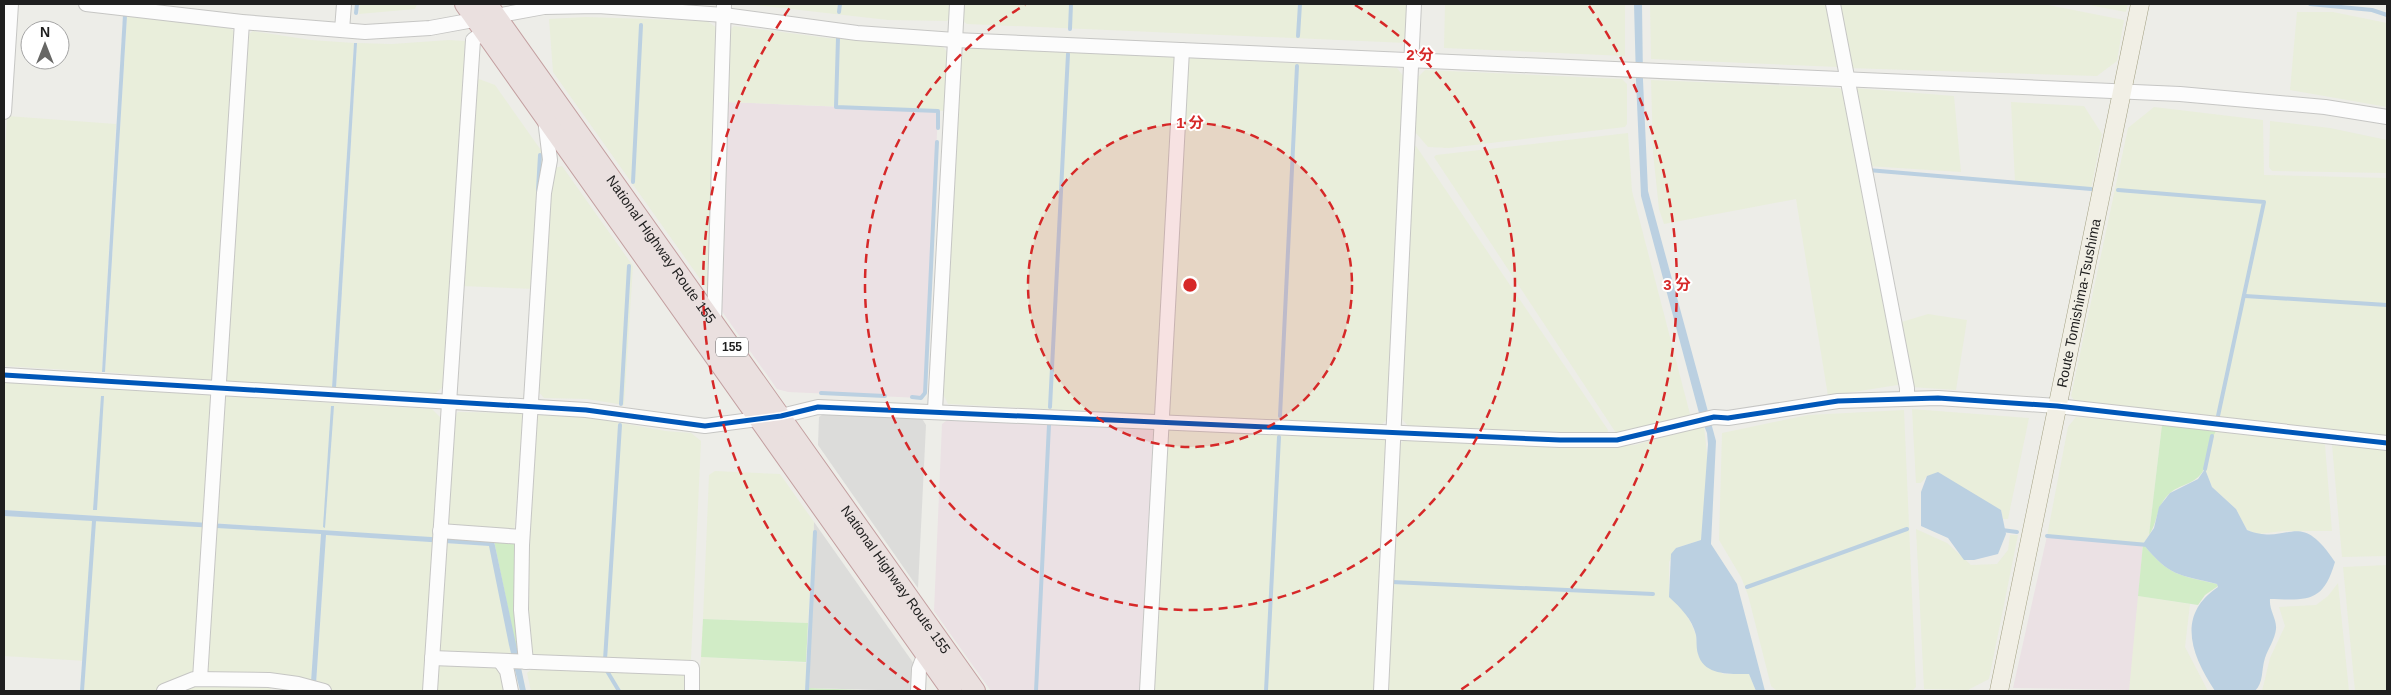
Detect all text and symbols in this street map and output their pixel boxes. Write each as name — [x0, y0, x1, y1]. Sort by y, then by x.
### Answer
north arrow — [20, 20, 70, 70]
text: N — [40, 24, 50, 40]
text: 2 分 — [1406, 46, 1434, 63]
text: 1 分 — [1176, 114, 1204, 131]
street label: National Highway Route 155 — [603, 172, 719, 327]
street label: Route Tomishima-Tsushima — [2053, 217, 2104, 389]
centre of rings — [1181, 276, 1199, 294]
text: 3 分 — [1663, 276, 1691, 293]
road number: 155 — [716, 338, 748, 357]
street label: National Highway Route 155 — [838, 503, 954, 657]

